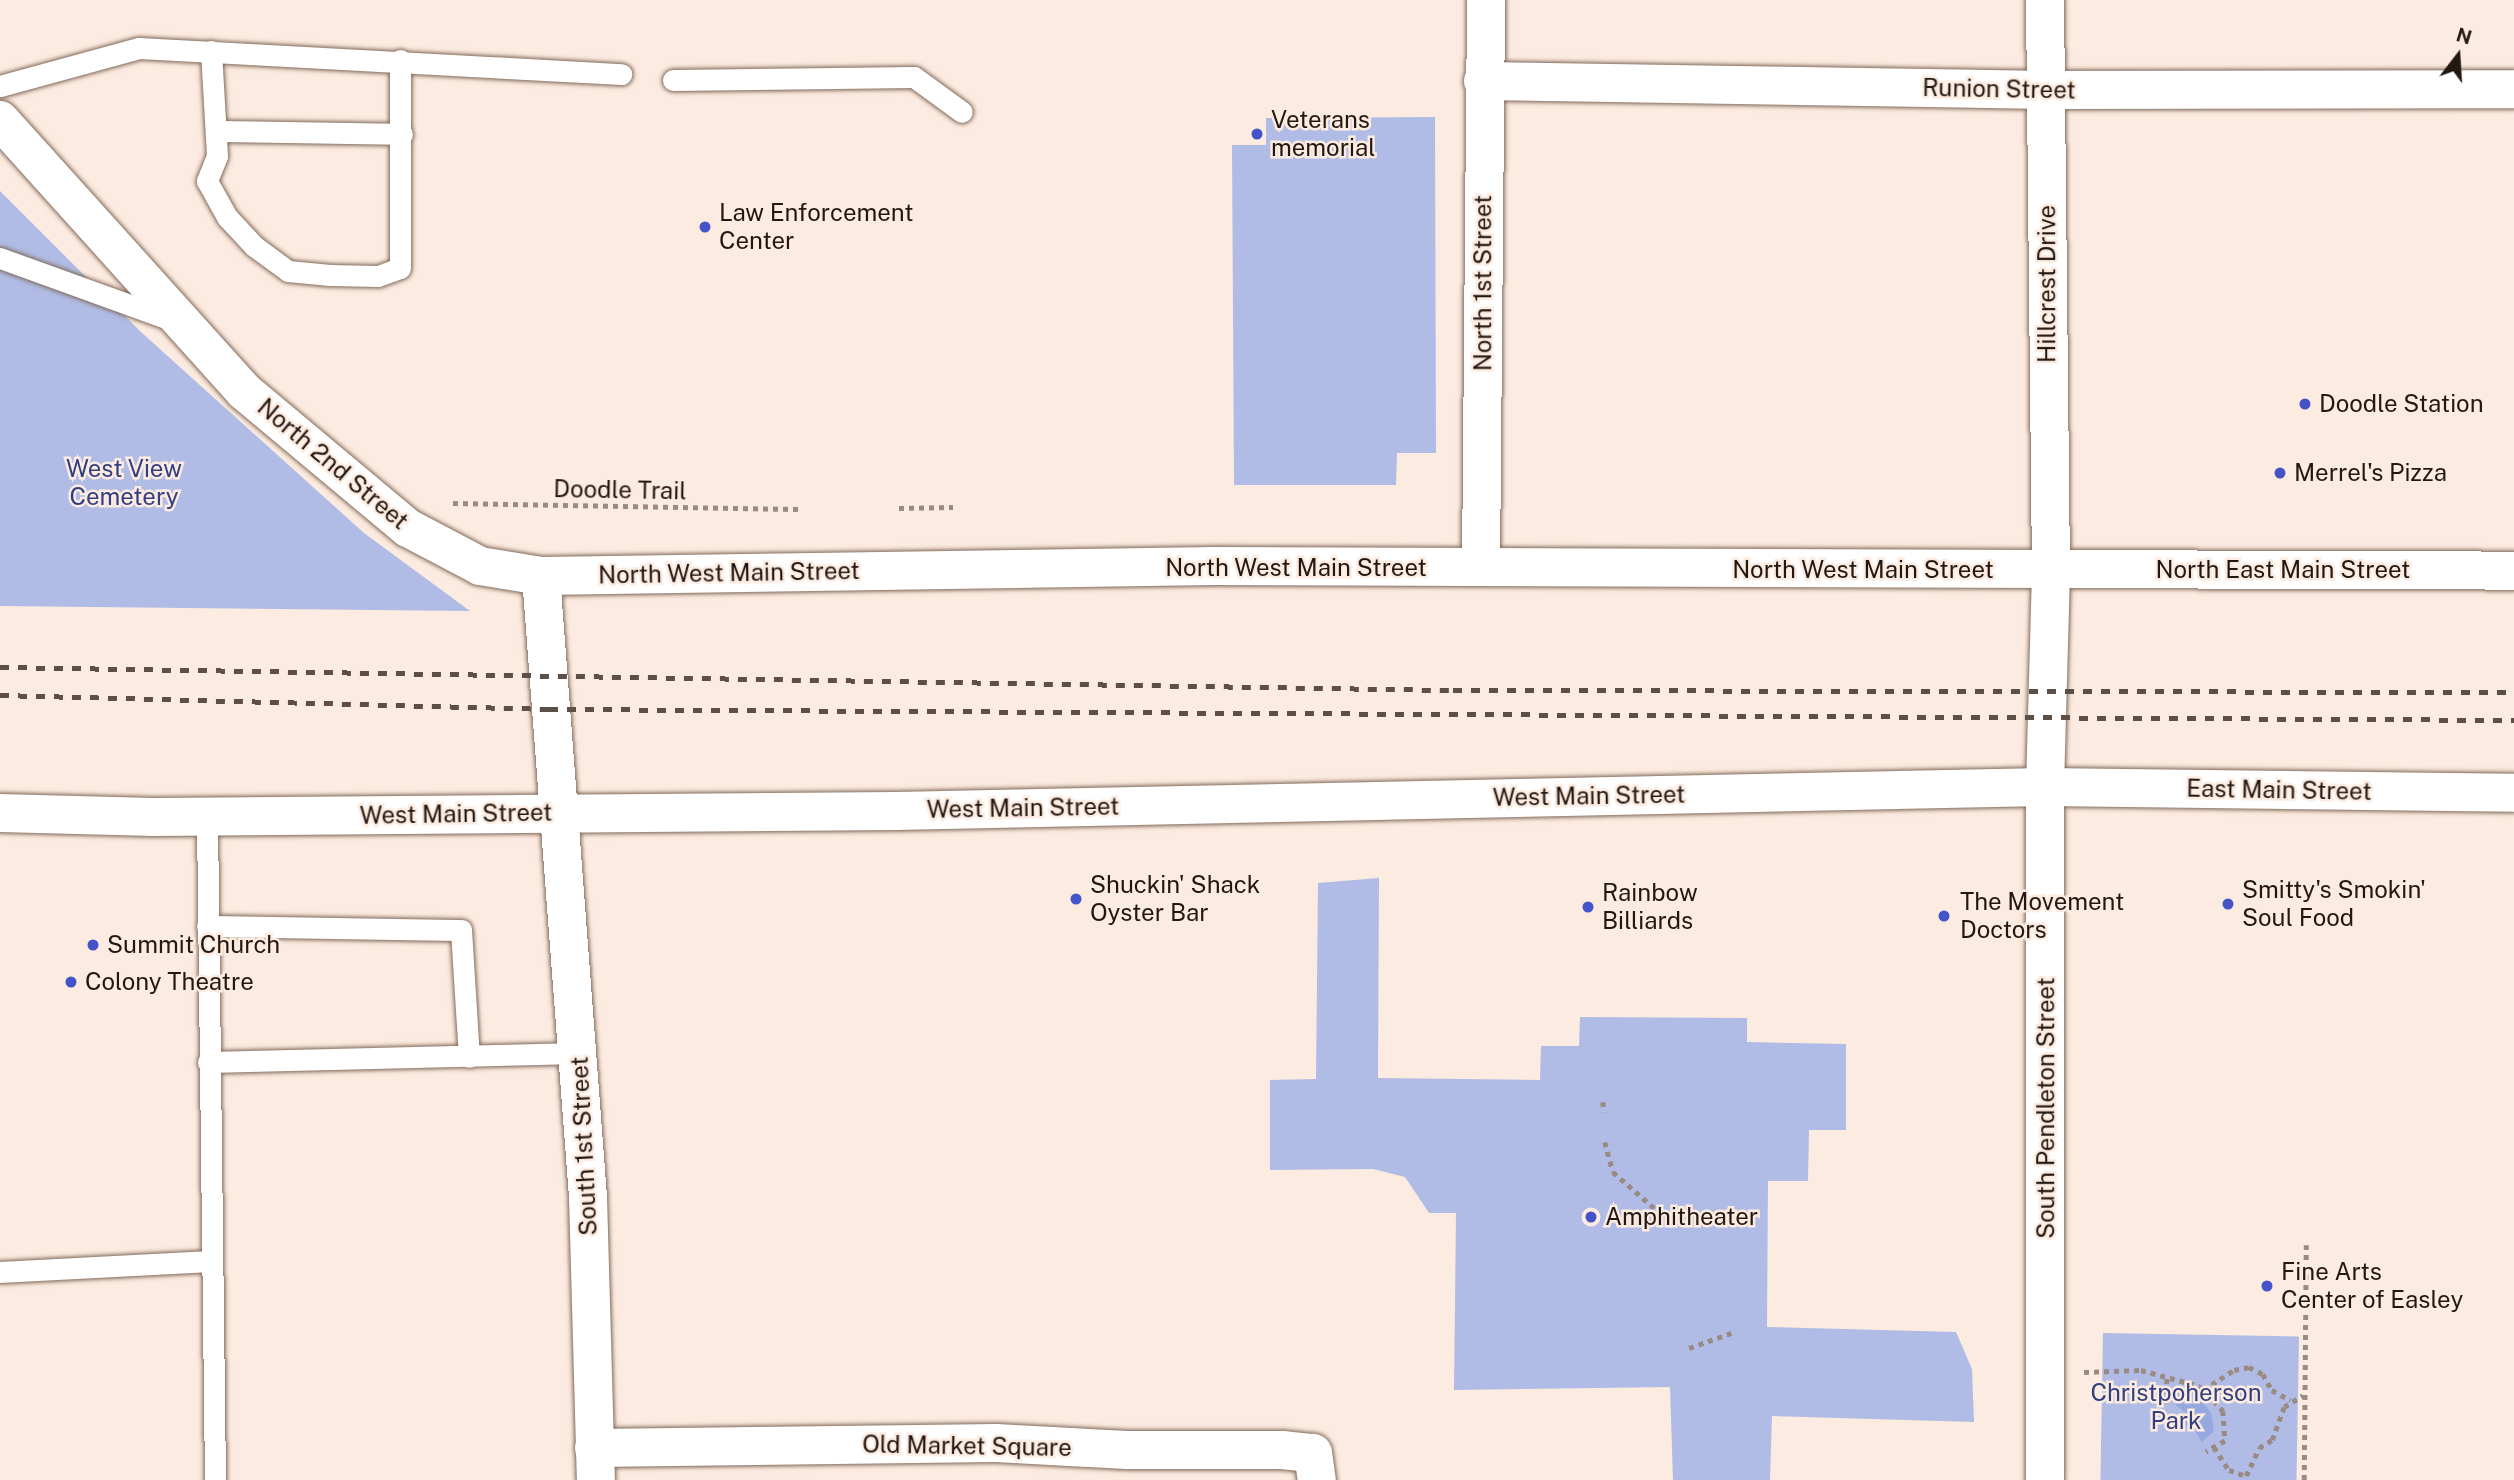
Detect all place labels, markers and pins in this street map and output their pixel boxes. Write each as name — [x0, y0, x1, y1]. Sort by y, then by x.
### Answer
place label: Veterans memorial — [1271, 106, 1376, 162]
marker: Veterans memorial — [1249, 126, 1265, 142]
place label: Law Enforcement Center — [719, 199, 914, 255]
marker: Law Enforcement Center — [697, 219, 713, 235]
place label: Doodle Station — [2319, 390, 2484, 418]
marker: Doodle Station — [2297, 396, 2313, 412]
place label: Merrel's Pizza — [2294, 459, 2447, 487]
marker: Merrel's Pizza — [2272, 465, 2288, 481]
place label: Shuckin' Shack Oyster Bar — [1090, 871, 1260, 927]
place label: Smitty's Smokin' Soul Food — [2242, 876, 2426, 932]
place label: Rainbow Billiards — [1602, 879, 1698, 935]
place label: The Movement Doctors — [1960, 888, 2124, 944]
marker: Shuckin' Shack Oyster Bar — [1068, 891, 1084, 907]
marker: Smitty's Smokin' Soul Food — [2220, 896, 2236, 912]
marker: Rainbow Billiards — [1580, 899, 1596, 915]
marker: The Movement Doctors — [1934, 906, 1954, 926]
place label: Summit Church — [107, 931, 280, 959]
marker: Summit Church — [85, 937, 101, 953]
place label: Colony Theatre — [85, 968, 254, 996]
marker: Colony Theatre — [63, 974, 79, 990]
place label: Amphitheater — [1605, 1203, 1758, 1231]
marker: Amphitheater — [1583, 1209, 1599, 1225]
place label: Fine Arts Center of Easley — [2281, 1258, 2464, 1314]
marker: Fine Arts Center of Easley — [2259, 1278, 2275, 1294]

